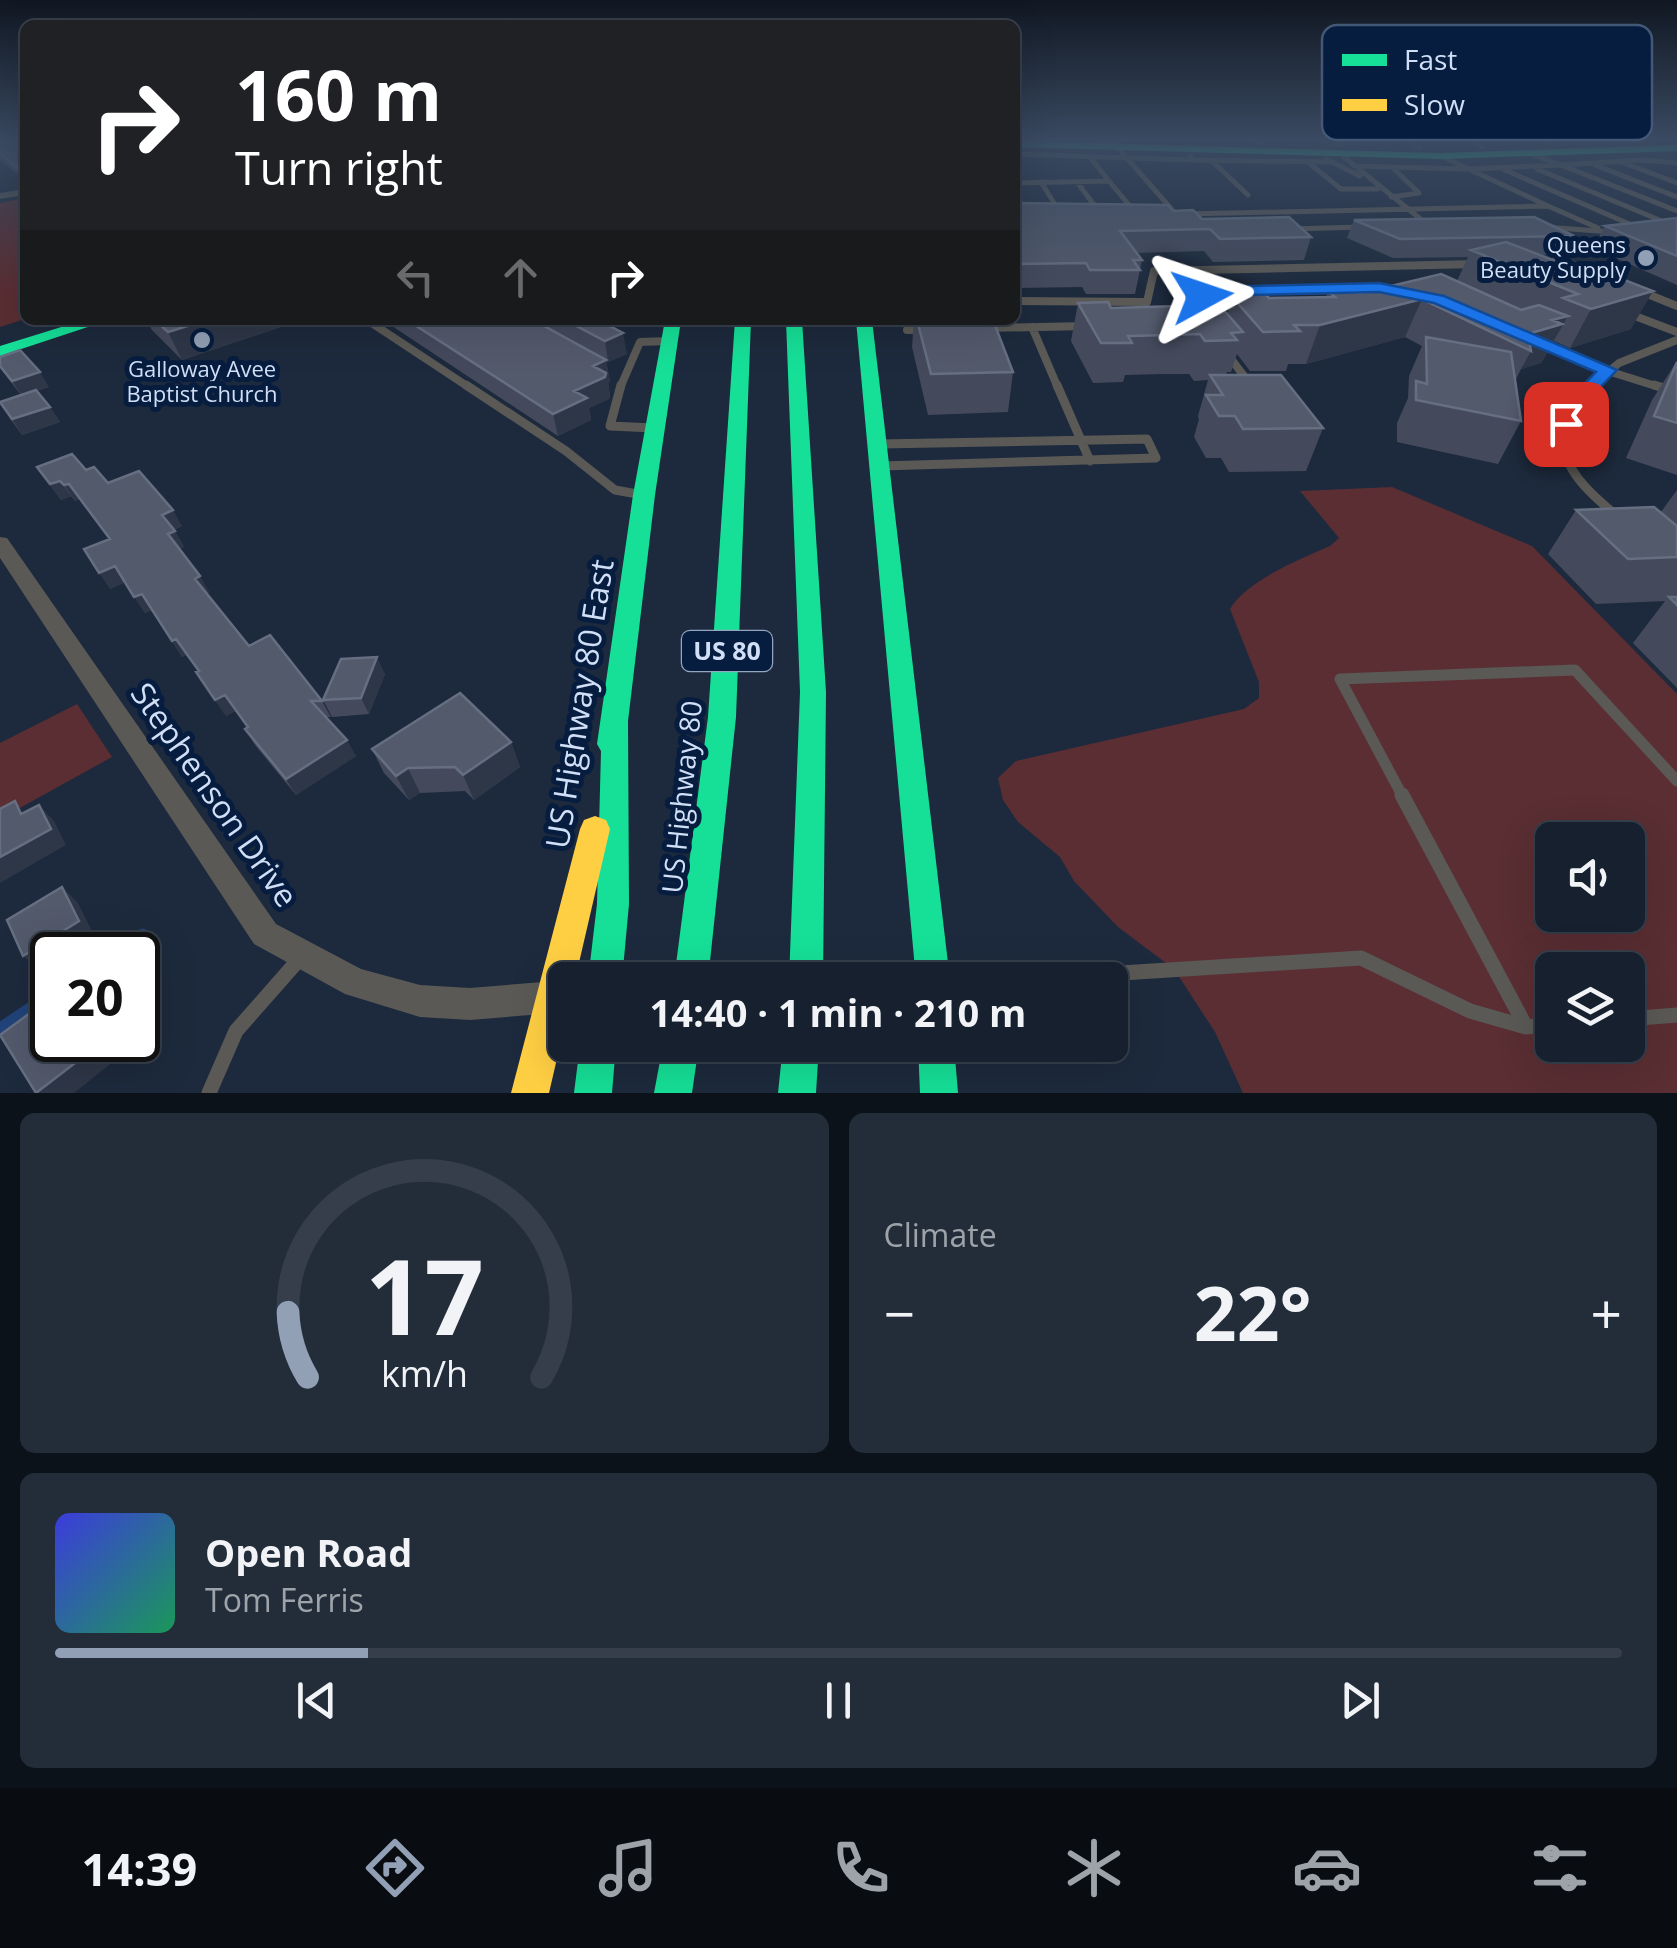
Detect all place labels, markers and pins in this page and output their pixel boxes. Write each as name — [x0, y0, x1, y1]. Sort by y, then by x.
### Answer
place label: Queens Beauty Supply — [1480, 229, 1627, 284]
marker: Queens Beauty Supply — [1635, 247, 1657, 269]
marker: Galloway Avee Baptist Church — [191, 329, 213, 351]
place label: Galloway Avee Baptist Church — [126, 353, 278, 408]
pin — [1524, 382, 1609, 467]

